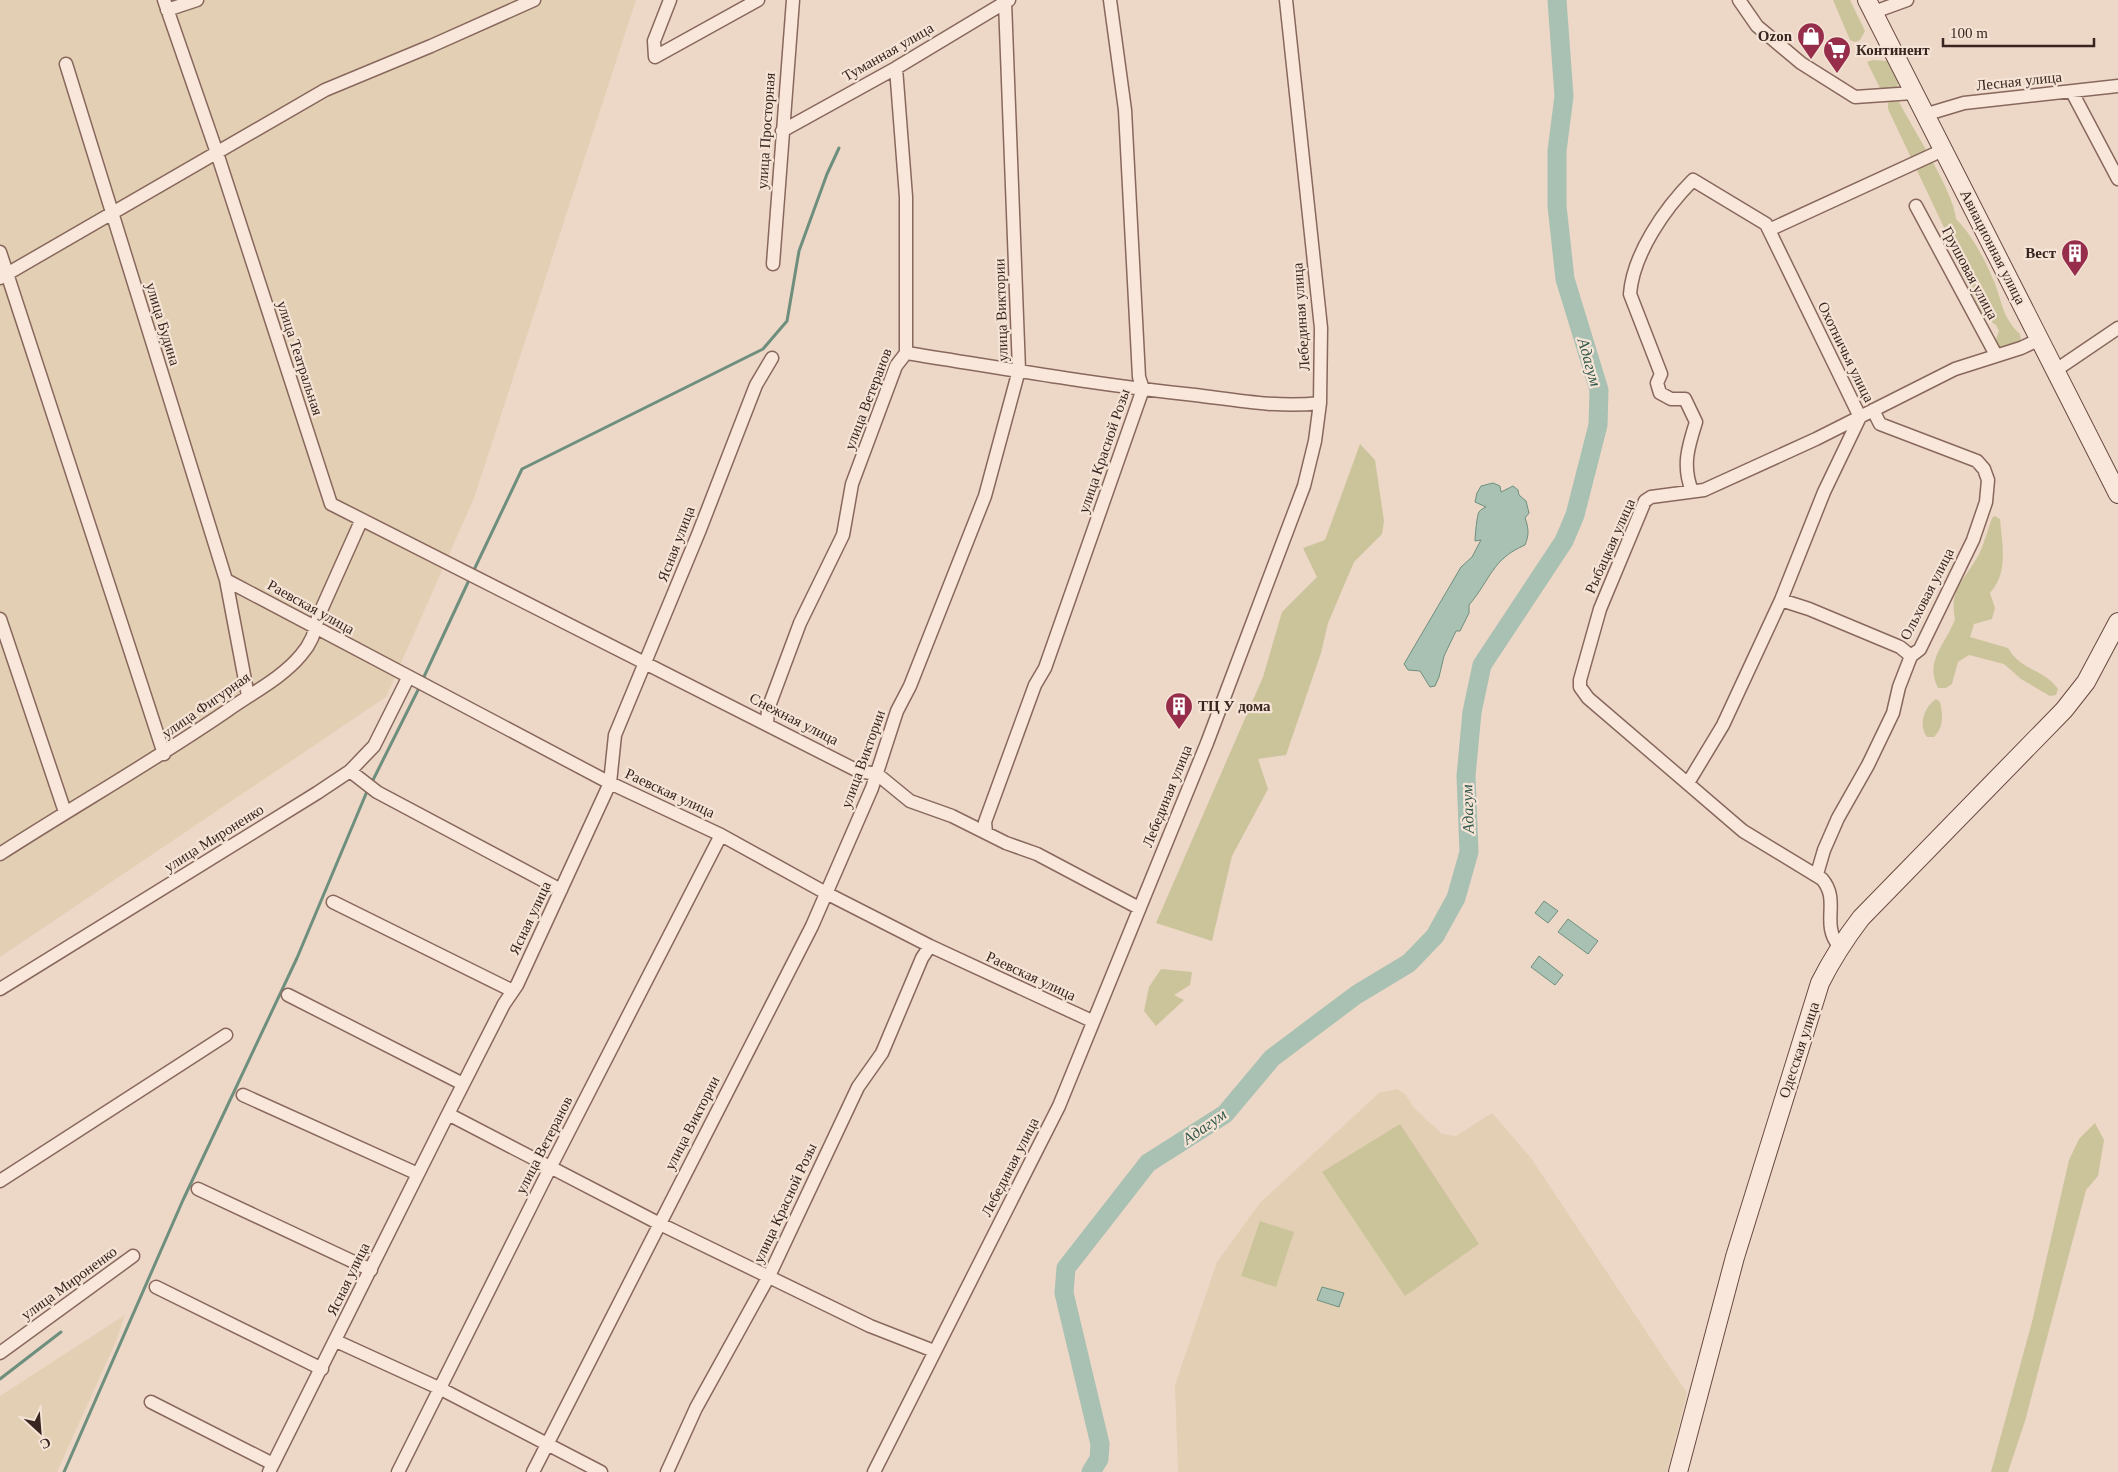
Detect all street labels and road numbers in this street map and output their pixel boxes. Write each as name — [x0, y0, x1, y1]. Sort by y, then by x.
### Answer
street label: Туманная улица — [840, 19, 937, 84]
street label: Лесная улица — [1975, 69, 2063, 93]
street label: улица Просторная — [754, 72, 778, 190]
street label: Авиационная улица — [1957, 187, 2029, 307]
street label: Грушовая улица — [1939, 224, 2001, 322]
street label: улица Виктории — [991, 258, 1011, 362]
street label: Лебединая улица — [1289, 262, 1313, 372]
street label: улица Будина — [143, 281, 183, 368]
street label: улица Театральная — [274, 299, 326, 417]
street label: Охотничья улица — [1815, 299, 1877, 405]
street label: улица Ветеранов — [841, 346, 895, 452]
street label: улица Красной Розы — [1075, 387, 1133, 515]
street label: Рыбацкая улица — [1582, 496, 1638, 596]
street label: Ясная улица — [654, 504, 698, 584]
street label: Ольховая улица — [1897, 545, 1957, 643]
street label: Раевская улица — [265, 577, 357, 638]
street label: улица Фигурная — [159, 669, 253, 741]
street label: Снежная улица — [747, 690, 841, 748]
street label: улица Виктории — [838, 708, 888, 810]
street label: Лебединая улица — [1139, 742, 1195, 849]
street label: Раевская улица — [623, 765, 718, 821]
street label: улица Мироненко — [161, 801, 267, 875]
street label: Ясная улица — [506, 878, 554, 957]
street label: Раевская улица — [984, 948, 1079, 1004]
street label: Одесская улица — [1776, 1000, 1822, 1100]
street label: улица Виктории — [661, 1073, 723, 1173]
street label: улица Ветеранов — [512, 1094, 576, 1196]
street label: Лебединая улица — [978, 1115, 1042, 1219]
street label: улица Красной Розы — [750, 1141, 820, 1265]
street label: Ясная улица — [323, 1240, 373, 1318]
street label: улица Мироненко — [18, 1243, 120, 1323]

